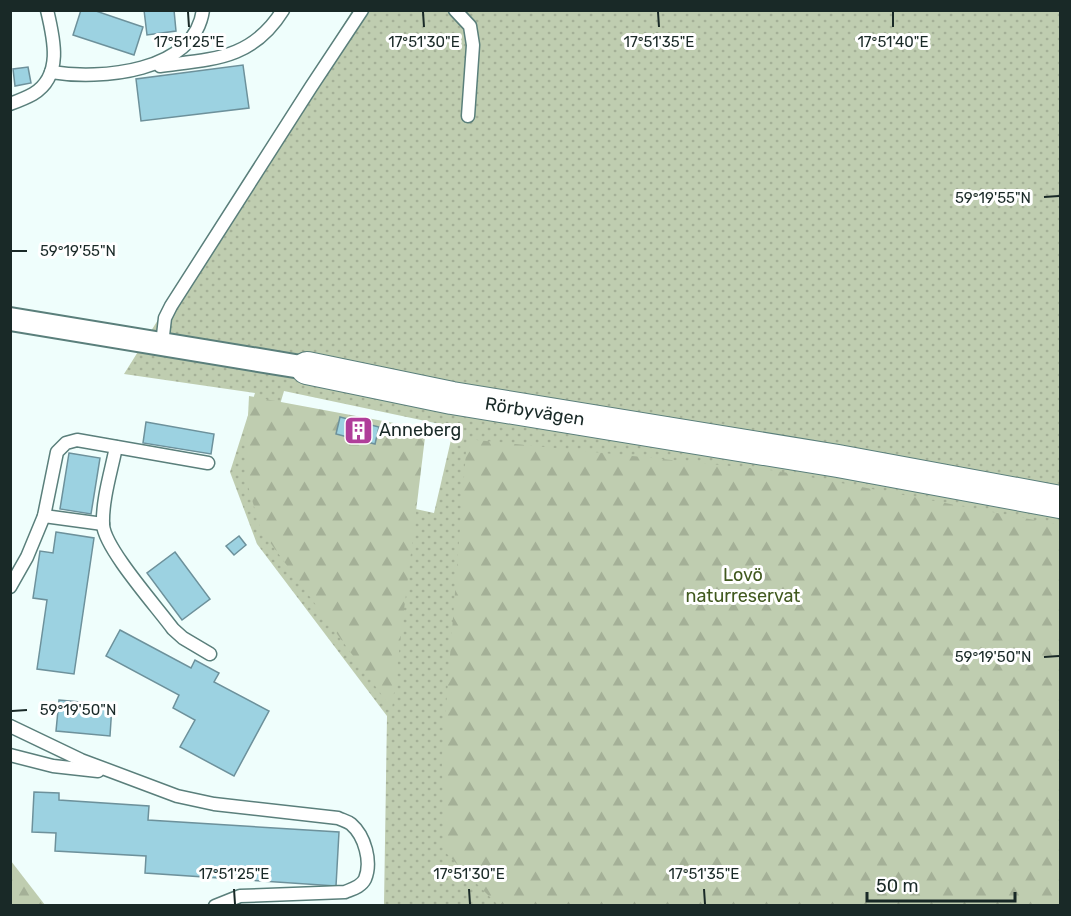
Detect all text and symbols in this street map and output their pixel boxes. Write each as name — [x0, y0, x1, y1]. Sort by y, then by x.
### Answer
text: 17°51'25"E — [154, 33, 224, 51]
text: 17°51'30"E — [388, 33, 460, 51]
text: 17°51'35"E — [624, 33, 694, 51]
text: 17°51'40"E — [857, 33, 929, 51]
text: 59°19'55"N — [955, 189, 1031, 207]
text: 59°19'55"N — [40, 242, 116, 260]
street label: Rörbyvägen — [483, 393, 586, 430]
building icon: Anneberg — [342, 414, 374, 446]
place label: Anneberg — [379, 419, 461, 441]
park label: Lovö naturreservat — [686, 564, 800, 607]
text: 59°19'50"N — [955, 648, 1031, 666]
text: 59°19'50"N — [40, 701, 116, 719]
text: 17°51'25"E — [199, 865, 269, 883]
text: 17°51'30"E — [433, 865, 505, 883]
text: 17°51'35"E — [669, 865, 739, 883]
scale bar — [867, 865, 1016, 903]
text: 50 m — [876, 875, 919, 897]

